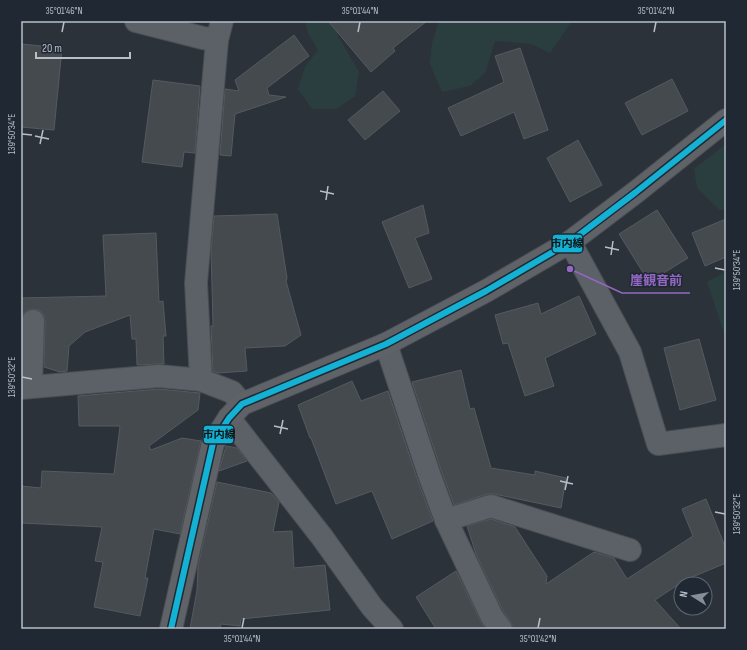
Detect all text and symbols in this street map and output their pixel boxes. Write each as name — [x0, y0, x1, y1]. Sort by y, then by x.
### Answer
text: 35°01'46"N — [45, 5, 83, 17]
text: 35°01'44"N — [342, 5, 378, 17]
text: 35°01'42"N — [638, 5, 674, 17]
scale bar — [36, 34, 130, 60]
text: 20 m — [42, 41, 62, 56]
text: 139°50'34"E — [6, 114, 18, 154]
line badge: 市内線 — [552, 234, 583, 253]
text: 市内線 — [551, 237, 584, 250]
text: 139°50'34"E — [731, 250, 743, 290]
callout: 崖観音前 — [622, 268, 690, 293]
text: 崖観音前 — [630, 273, 682, 289]
text: 139°50'32"E — [6, 357, 18, 397]
line badge: 市内線 — [203, 425, 234, 444]
text: 市内線 — [203, 428, 236, 441]
text: 139°50'32"E — [731, 494, 743, 534]
north arrow — [673, 576, 713, 616]
text: N — [677, 590, 691, 598]
text: 35°01'44"N — [224, 633, 260, 645]
text: 35°01'42"N — [520, 633, 556, 645]

